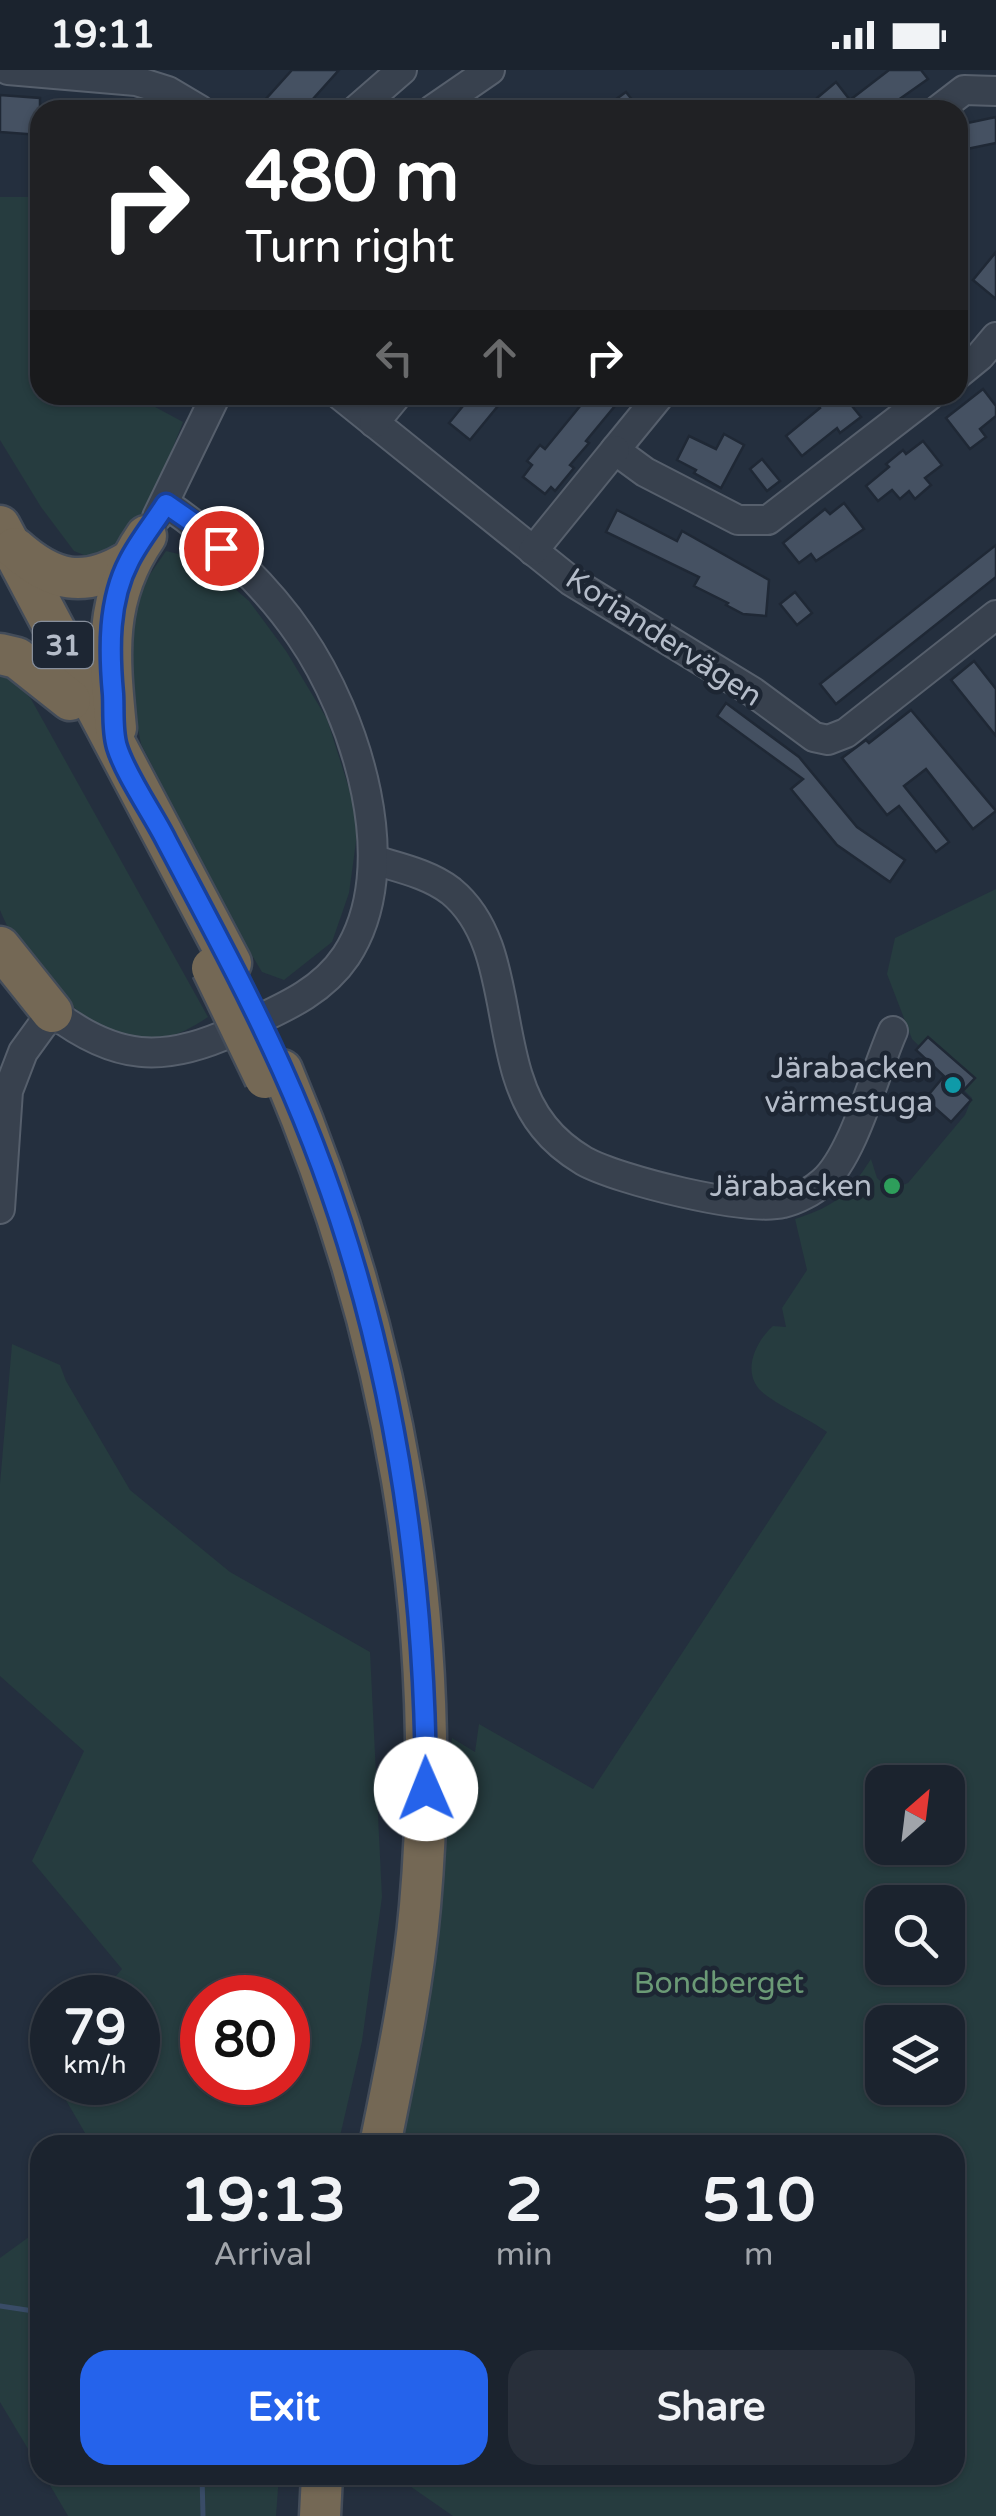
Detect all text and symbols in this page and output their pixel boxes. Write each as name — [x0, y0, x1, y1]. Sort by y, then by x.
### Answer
text: 19:11 — [50, 12, 155, 58]
text: 480 m — [245, 136, 459, 220]
icon: right — [80, 140, 210, 270]
text: Turn right — [245, 221, 454, 275]
icon: left — [367, 330, 422, 385]
icon: ahead — [472, 330, 527, 385]
icon: right — [577, 330, 632, 385]
pin — [179, 506, 264, 591]
icon: arrive — [194, 521, 249, 576]
street label: Koriandervägen — [559, 560, 769, 715]
road number: 31 — [33, 622, 93, 668]
place label: Järabacken värmestuga — [765, 1050, 933, 1121]
marker: Järabacken värmestuga — [942, 1074, 964, 1096]
place label: Järabacken — [710, 1168, 872, 1205]
marker: Järabacken — [881, 1175, 903, 1197]
position arrow — [374, 1737, 478, 1841]
north arrow — [865, 1765, 965, 1865]
map controls — [865, 1765, 965, 2105]
button: search — [865, 1885, 965, 1985]
park label: Bondberget — [634, 1965, 804, 2002]
speed limit sign: 80 — [180, 1975, 310, 2105]
text: 79 — [64, 1998, 126, 2058]
button: layers — [865, 2005, 965, 2105]
text: km/h — [64, 2050, 126, 2080]
text: 19:13 — [180, 2165, 346, 2237]
text: 2 — [505, 2165, 543, 2237]
text: 510 — [702, 2165, 815, 2237]
text: Arrival — [213, 2236, 312, 2274]
text: min — [496, 2236, 553, 2274]
text: m — [744, 2236, 773, 2274]
button: Exit — [80, 2350, 488, 2465]
button: Share — [508, 2350, 915, 2465]

